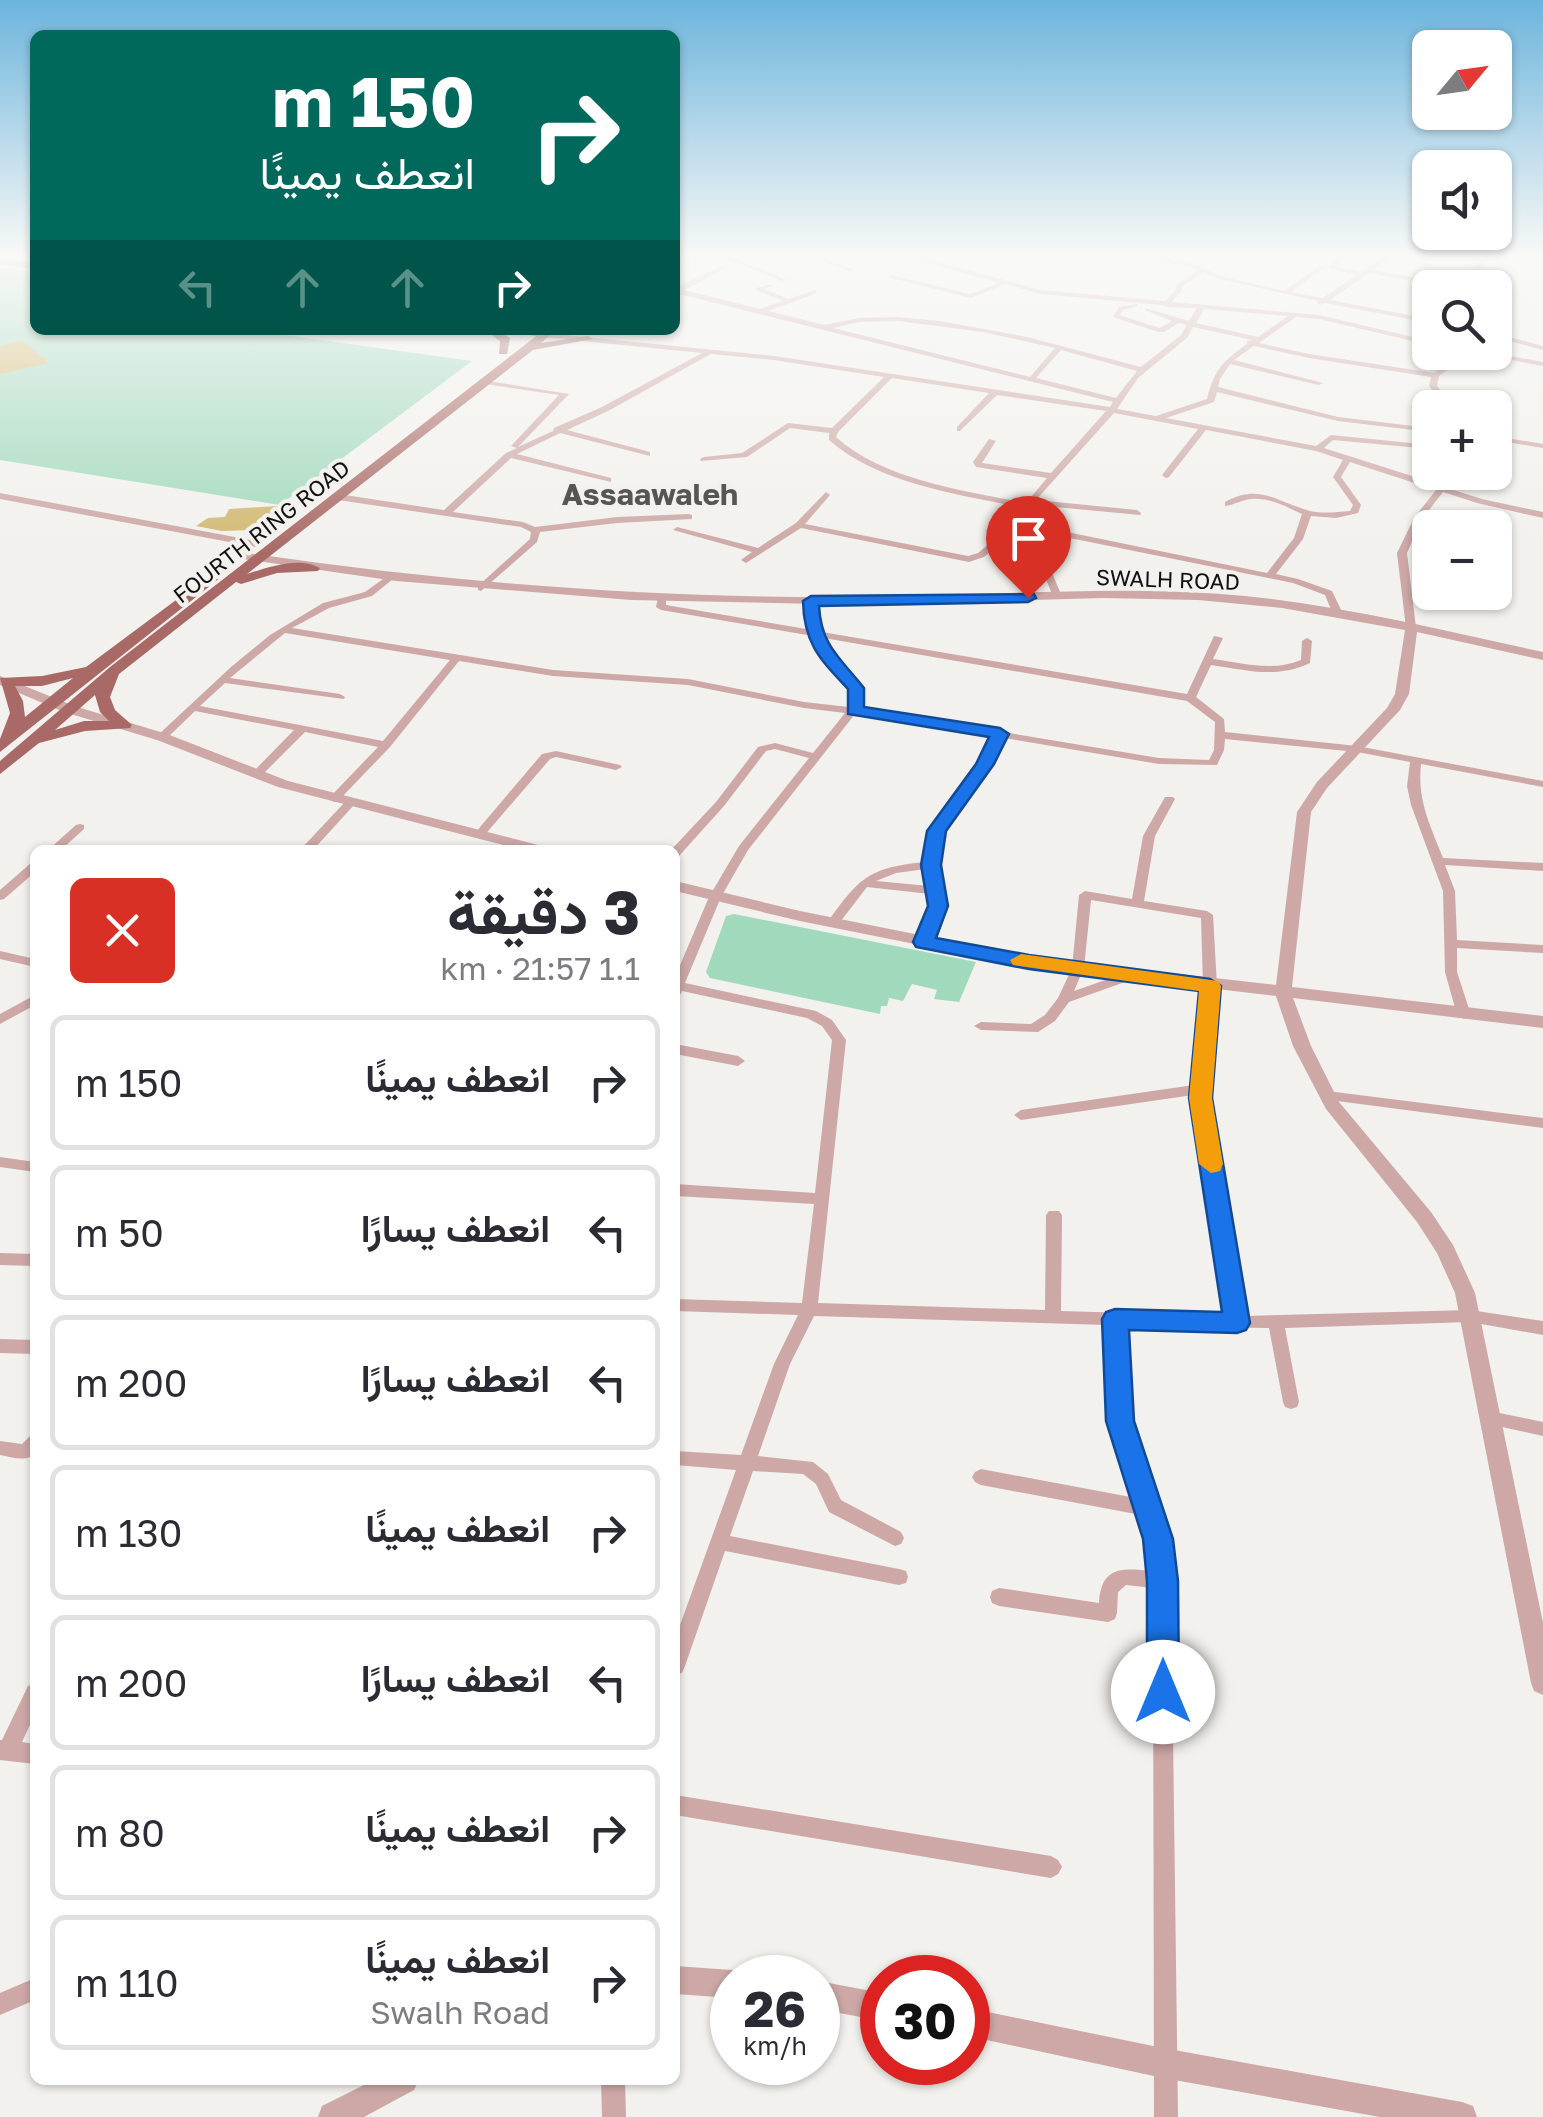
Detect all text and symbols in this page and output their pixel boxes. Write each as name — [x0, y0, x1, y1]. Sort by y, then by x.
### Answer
north arrow — [1412, 30, 1512, 130]
map controls — [1412, 30, 1512, 610]
text: 150 m — [272, 58, 475, 142]
icon: right — [510, 70, 640, 200]
text: انعطف يمينًا — [259, 145, 475, 199]
button: sound — [1412, 150, 1512, 250]
icon: left — [170, 260, 225, 315]
icon: ahead — [275, 260, 330, 315]
icon: ahead — [380, 260, 435, 315]
icon: right — [485, 260, 540, 315]
button: search — [1412, 270, 1512, 370]
button: + — [1412, 390, 1512, 490]
street label: FOURTH RING ROAD — [167, 454, 355, 608]
district label: Assaawaleh — [562, 476, 738, 512]
pin — [986, 496, 1071, 599]
button: − — [1412, 510, 1512, 610]
icon: arrive — [1001, 511, 1056, 566]
street label: SWALH ROAD — [1096, 563, 1240, 595]
text: 3 دقيقة — [447, 875, 640, 947]
button: close — [70, 878, 175, 983]
text: 1.1 km · 21:57 — [440, 949, 640, 987]
text: انعطف يمينًا — [365, 1055, 550, 1100]
icon: right — [580, 1055, 635, 1110]
text: 150 m — [75, 1060, 182, 1105]
text: انعطف يسارًا — [361, 1205, 550, 1250]
icon: left — [580, 1205, 635, 1260]
text: 50 m — [75, 1210, 164, 1255]
text: انعطف يسارًا — [361, 1355, 550, 1400]
icon: left — [580, 1355, 635, 1410]
text: 200 m — [75, 1360, 187, 1405]
text: انعطف يمينًا — [365, 1505, 550, 1550]
icon: right — [580, 1505, 635, 1560]
text: 130 m — [75, 1510, 182, 1555]
position arrow — [1111, 1640, 1215, 1744]
text: انعطف يسارًا — [361, 1655, 550, 1700]
icon: left — [580, 1655, 635, 1710]
text: 200 m — [75, 1660, 187, 1705]
text: انعطف يمينًا — [365, 1805, 550, 1850]
icon: right — [580, 1805, 635, 1860]
text: 80 m — [75, 1810, 165, 1855]
text: انعطف يمينًا — [365, 1936, 550, 1981]
icon: right — [580, 1955, 635, 2010]
speed limit sign: 30 — [860, 1955, 990, 2085]
text: 110 m — [75, 1960, 179, 2005]
text: 26 — [744, 1978, 806, 2038]
text: Swalh Road — [370, 1993, 550, 2031]
text: km/h — [743, 2030, 807, 2061]

